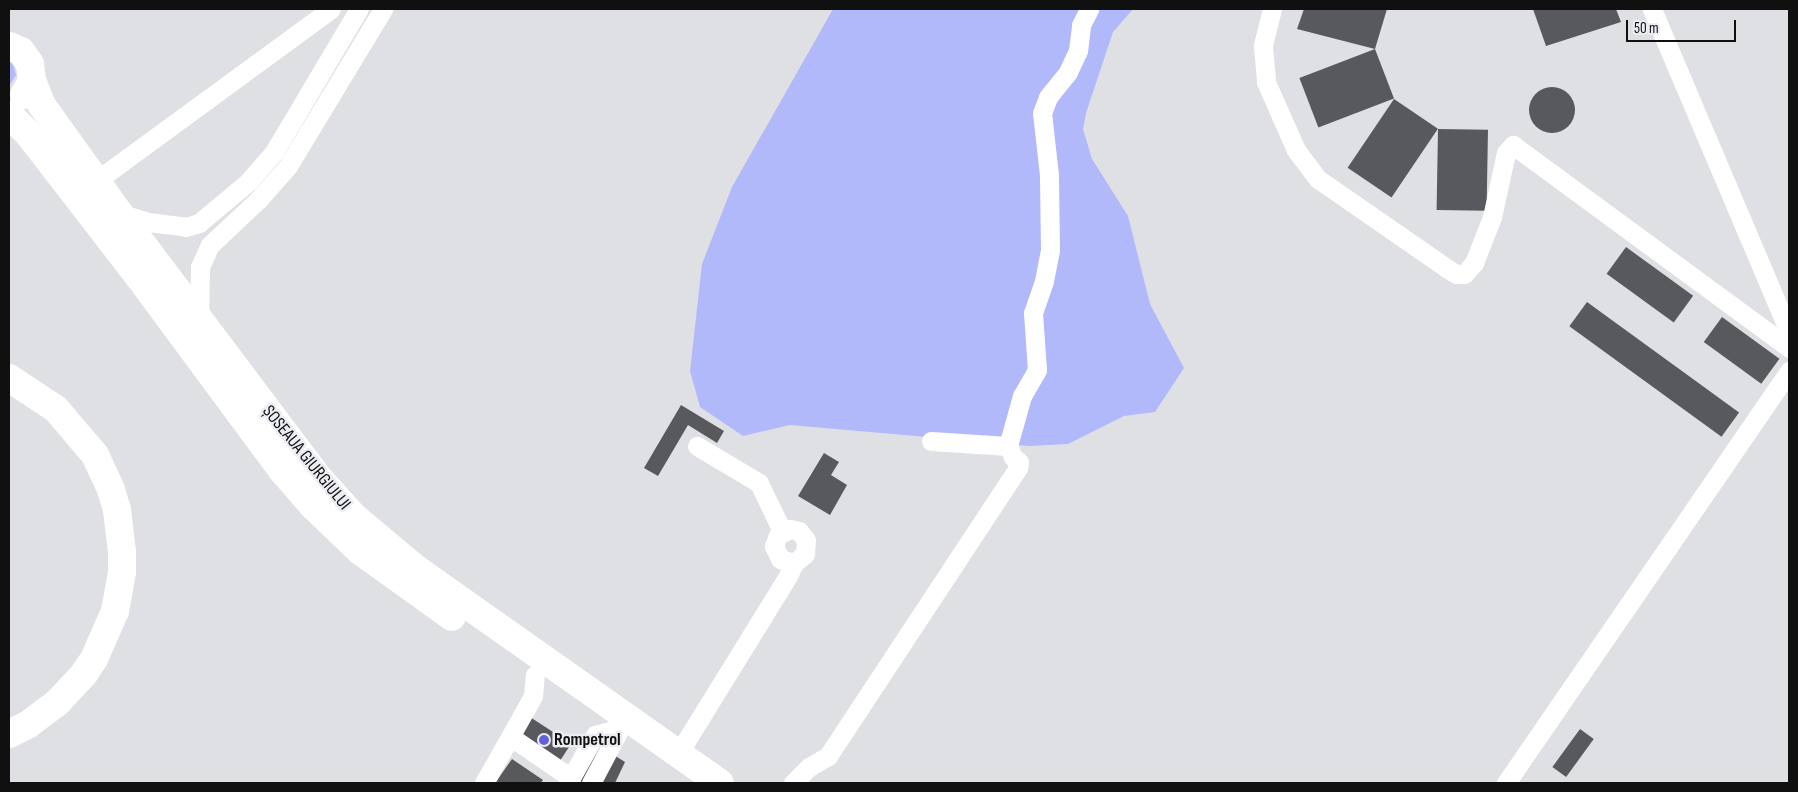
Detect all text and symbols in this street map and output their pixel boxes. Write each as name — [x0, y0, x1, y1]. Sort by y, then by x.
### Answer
scale bar — [1628, 10, 1738, 42]
text: 50 m — [1634, 19, 1659, 38]
street label: ȘOSEAUA GIURGIULUI — [257, 401, 355, 515]
place label: Rompetrol — [554, 729, 621, 751]
marker: Rompetrol — [538, 734, 550, 746]

